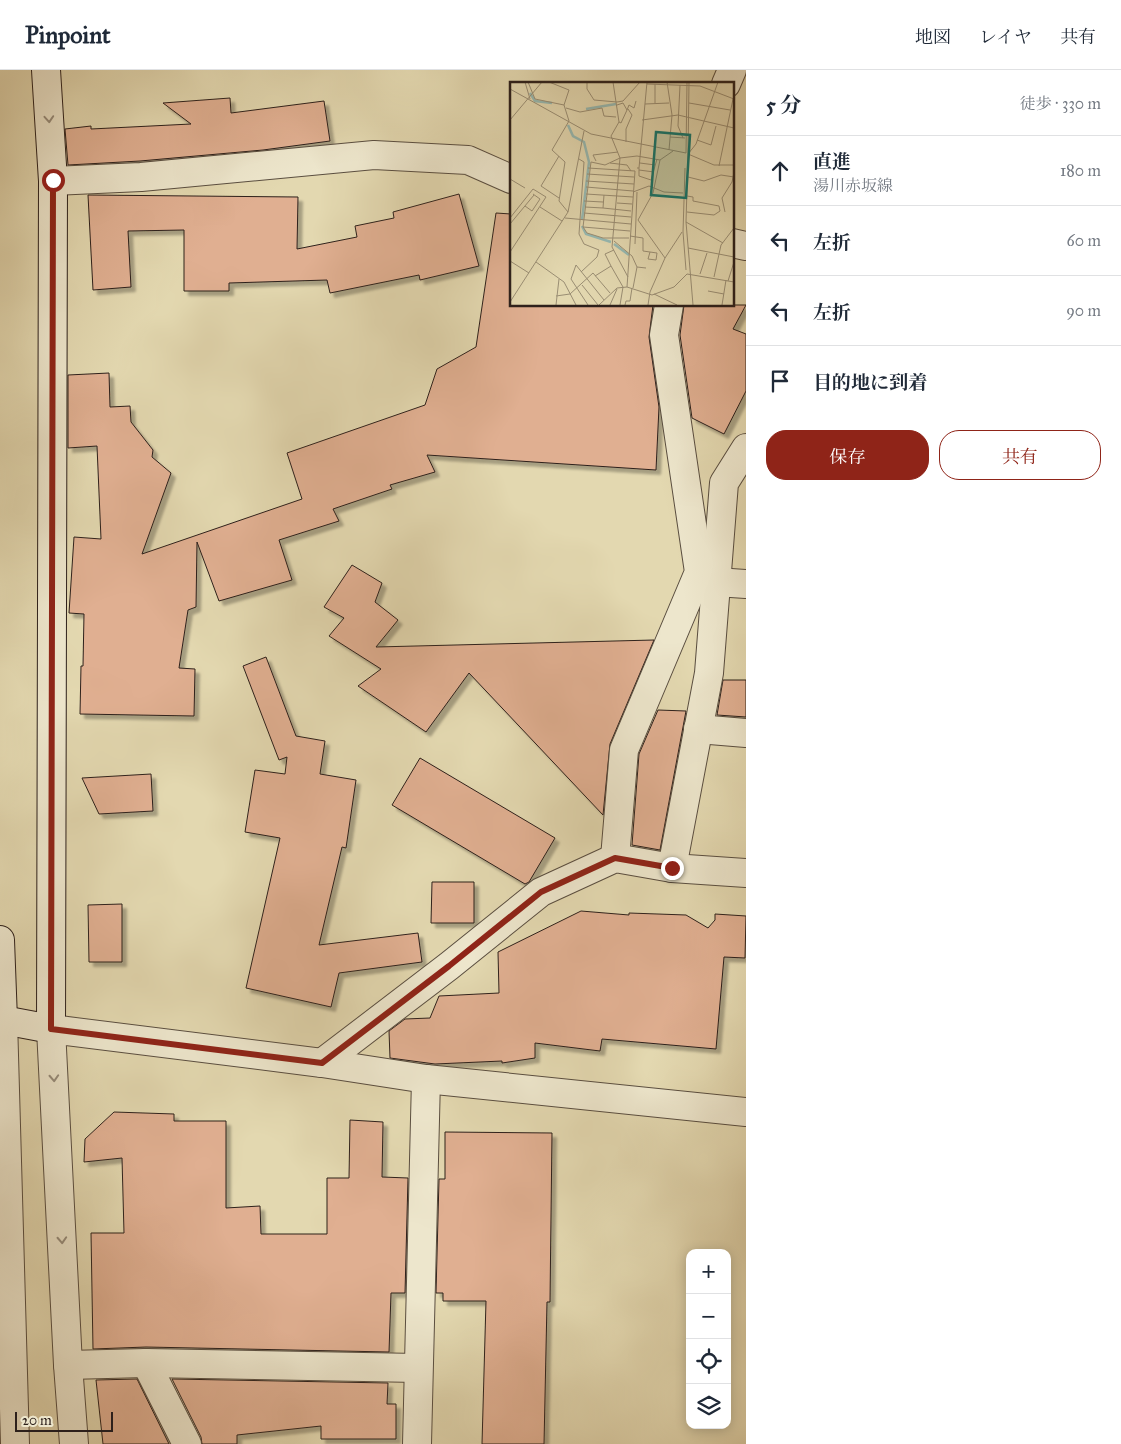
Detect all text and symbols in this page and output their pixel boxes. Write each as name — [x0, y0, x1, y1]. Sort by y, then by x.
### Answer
text: Pinpoint — [25, 20, 111, 50]
text: 地図 — [915, 26, 951, 48]
text: レイヤ — [979, 26, 1032, 48]
text: 共有 — [1060, 26, 1096, 48]
inset map — [510, 82, 734, 306]
text: 5 分 — [766, 92, 801, 118]
text: 徒歩 · 330 m — [1020, 94, 1101, 113]
one-way arrow — [44, 115, 55, 123]
text: 直進 — [813, 150, 851, 173]
icon: ahead — [766, 157, 794, 185]
text: 180 m — [1060, 161, 1101, 180]
route start — [42, 169, 65, 192]
text: 湯川赤坂線 — [813, 176, 893, 195]
icon: left — [766, 227, 794, 255]
text: 左折 — [813, 231, 851, 254]
text: 60 m — [1067, 231, 1101, 250]
icon: left — [766, 297, 794, 325]
text: 左折 — [813, 301, 851, 324]
text: 90 m — [1066, 301, 1101, 320]
icon: arrive — [766, 367, 794, 395]
text: 目的地に到着 — [813, 371, 927, 394]
button: 保存 — [766, 430, 929, 480]
button: 共有 — [939, 430, 1101, 480]
route end — [661, 857, 684, 880]
one-way arrow — [48, 1074, 59, 1082]
one-way arrow — [56, 1236, 67, 1244]
map controls — [686, 1249, 731, 1429]
button: + — [686, 1249, 731, 1294]
button: − — [686, 1294, 731, 1339]
button: locate — [686, 1339, 731, 1384]
button: layers — [686, 1384, 731, 1429]
scale bar — [15, 1409, 112, 1432]
text: 20 m — [22, 1412, 52, 1429]

